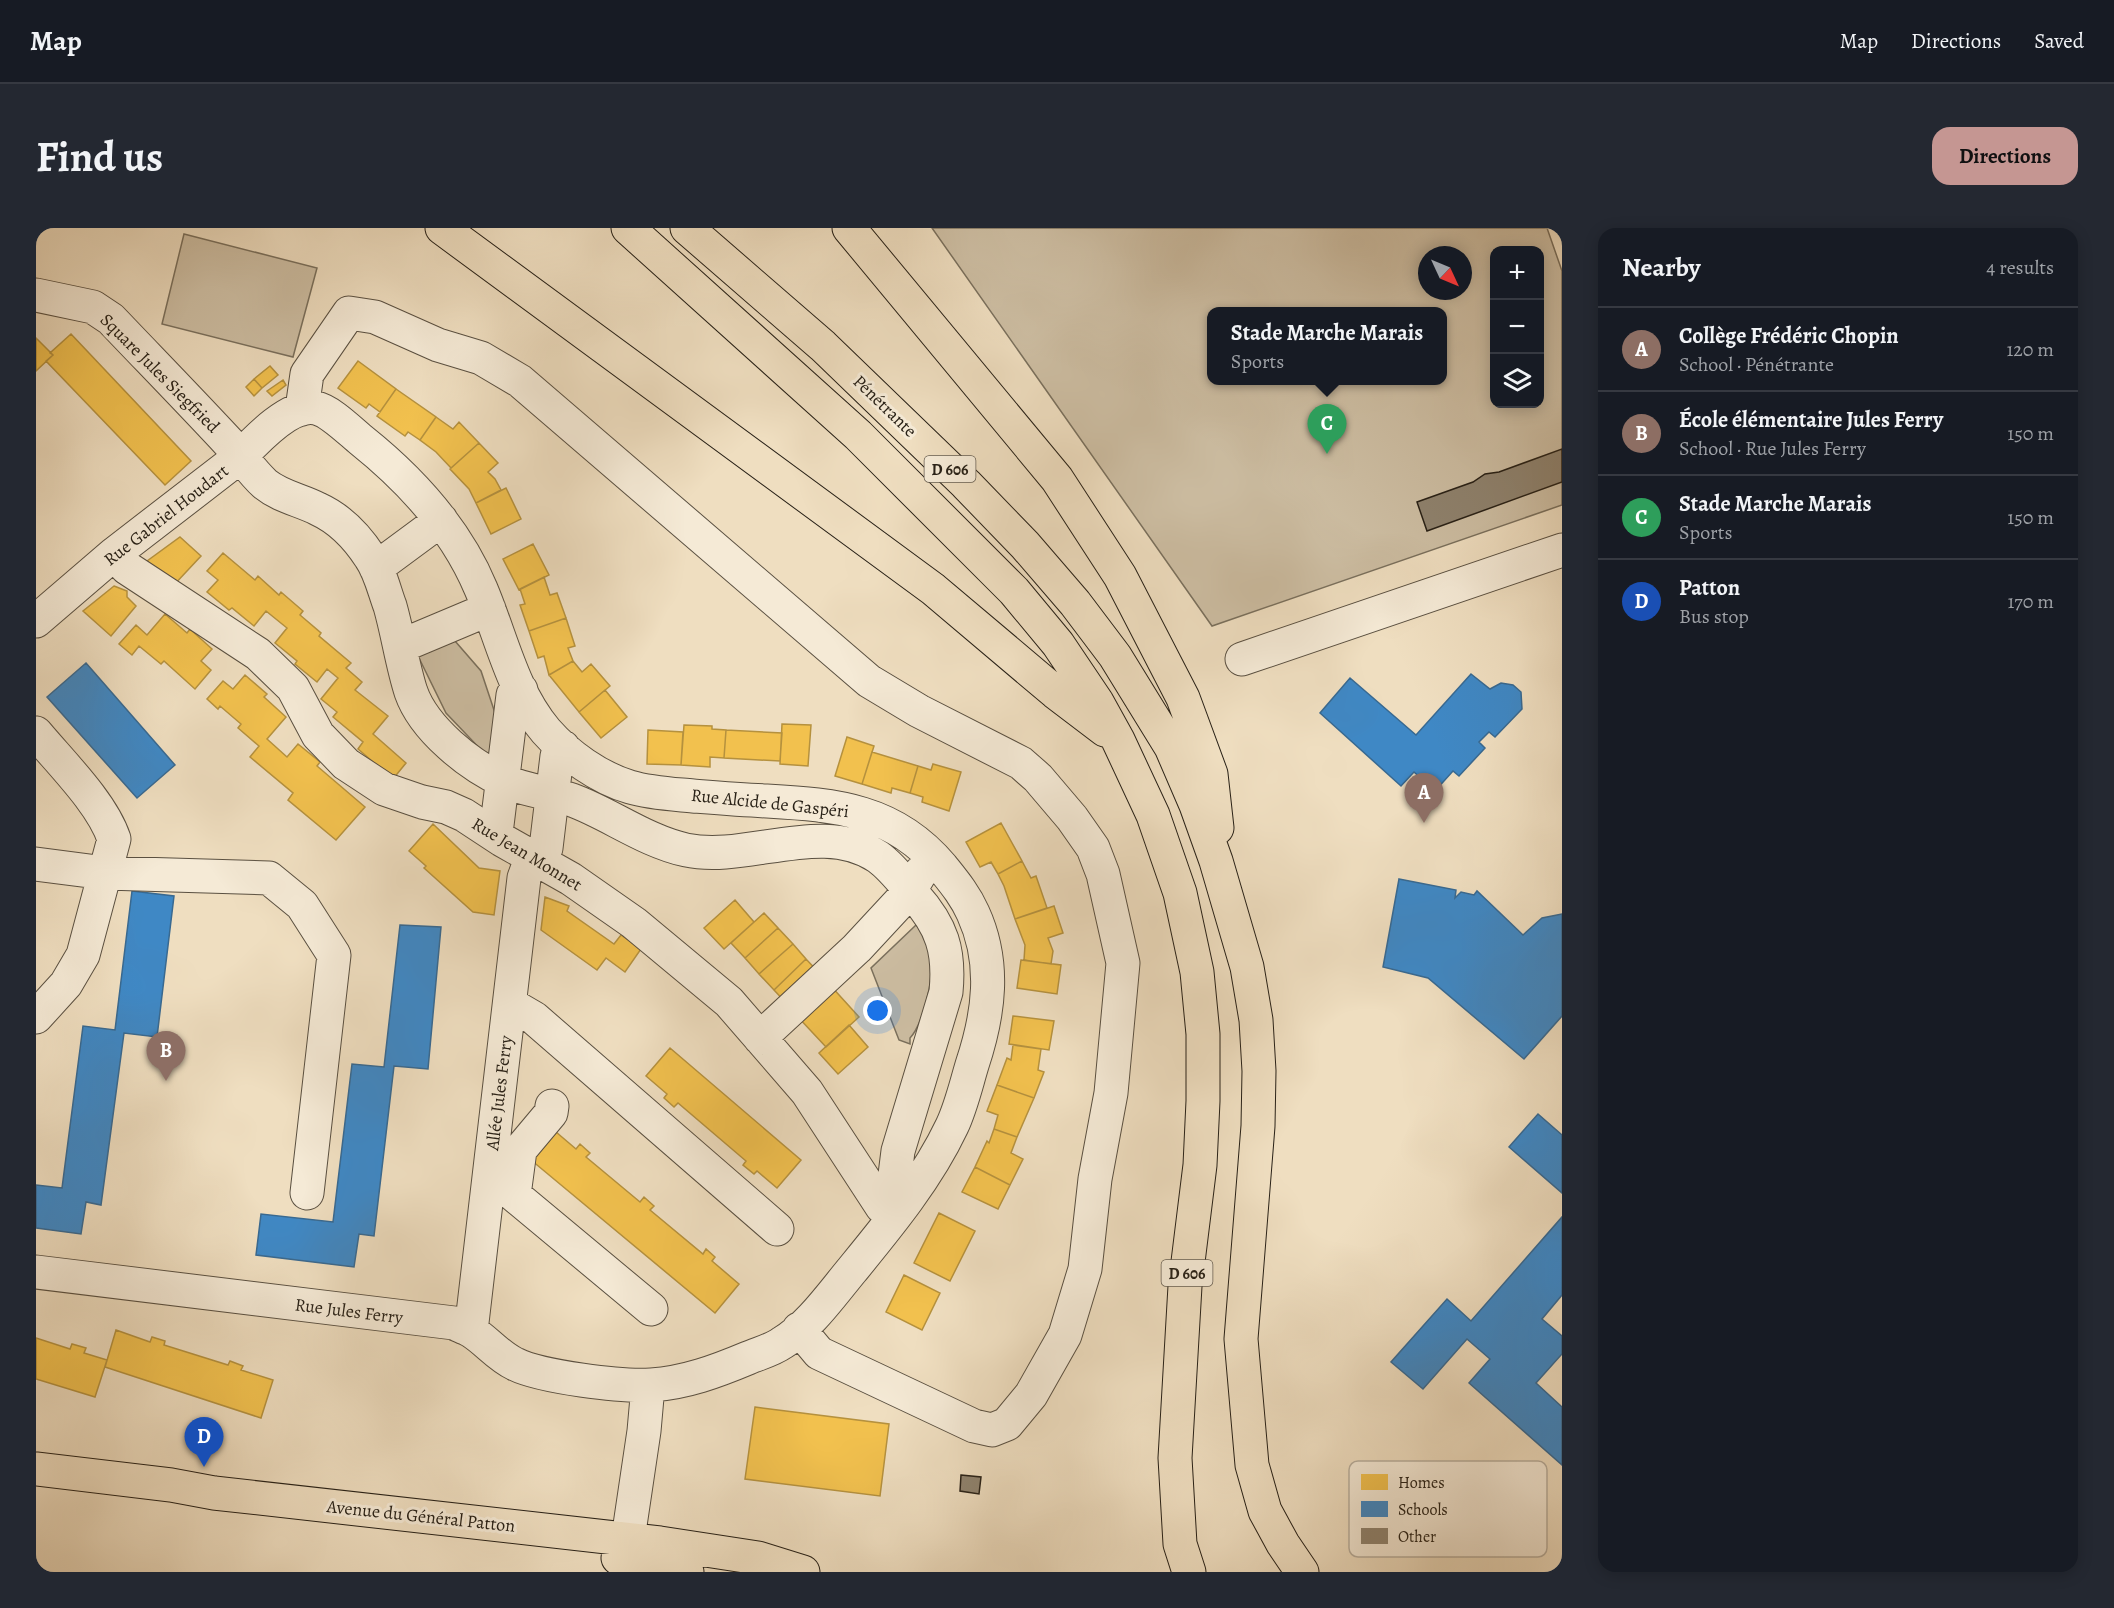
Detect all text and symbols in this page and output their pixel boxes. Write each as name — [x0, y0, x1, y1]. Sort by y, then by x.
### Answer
text: Map — [30, 22, 82, 60]
text: Map — [1840, 27, 1878, 55]
text: Directions — [1911, 27, 2001, 55]
text: Saved — [2034, 27, 2084, 55]
button: Directions — [1932, 127, 2078, 185]
text: Find us — [36, 128, 163, 185]
north arrow — [1418, 246, 1472, 300]
map controls — [1490, 246, 1544, 408]
button: + — [1490, 246, 1544, 300]
text: Nearby — [1622, 250, 1701, 285]
text: 4 results — [1986, 254, 2054, 281]
button: − — [1490, 300, 1544, 354]
popup — [1207, 307, 1447, 385]
street label: Square Jules Siegfried — [95, 308, 225, 438]
text: Stade Marche Marais — [1231, 318, 1423, 348]
text: Collège Frédéric Chopin — [1679, 321, 1899, 351]
text: A — [1635, 336, 1648, 363]
text: 120 m — [2006, 336, 2054, 363]
text: Sports — [1231, 348, 1284, 375]
text: School · Pénétrante — [1679, 351, 1834, 378]
button: layers — [1490, 354, 1544, 408]
street label: Pénétrante — [848, 370, 922, 442]
pin: C — [1308, 404, 1346, 454]
text: École élémentaire Jules Ferry — [1679, 405, 1943, 435]
text: B — [1635, 420, 1648, 447]
text: 150 m — [2007, 420, 2054, 447]
text: School · Rue Jules Ferry — [1679, 435, 1866, 462]
road number: D 606 — [924, 456, 976, 482]
street label: Rue Gabriel Houdart — [99, 459, 233, 571]
text: Stade Marche Marais — [1679, 489, 1871, 519]
text: C — [1635, 504, 1648, 531]
text: 150 m — [2007, 504, 2054, 531]
text: Sports — [1679, 519, 1732, 546]
text: Patton — [1679, 573, 1740, 603]
text: D — [1635, 588, 1648, 615]
text: 170 m — [2008, 588, 2054, 615]
text: Bus stop — [1679, 603, 1749, 630]
pin: A — [1404, 774, 1444, 823]
street label: Rue Alcide de Gaspéri — [690, 783, 850, 823]
street label: Rue Jean Monnet — [467, 812, 587, 896]
your location — [863, 996, 892, 1025]
pin: B — [146, 1032, 186, 1081]
street label: Allée Jules Ferry — [480, 1033, 518, 1153]
road number: D 606 — [1162, 1260, 1212, 1286]
street label: Rue Jules Ferry — [294, 1292, 405, 1330]
pin: D — [184, 1418, 224, 1467]
legend — [1349, 1461, 1547, 1557]
text: Homes — [1398, 1472, 1445, 1494]
street label: Avenue du Général Patton — [325, 1494, 517, 1538]
text: Schools — [1398, 1499, 1448, 1521]
text: Other — [1398, 1526, 1436, 1548]

